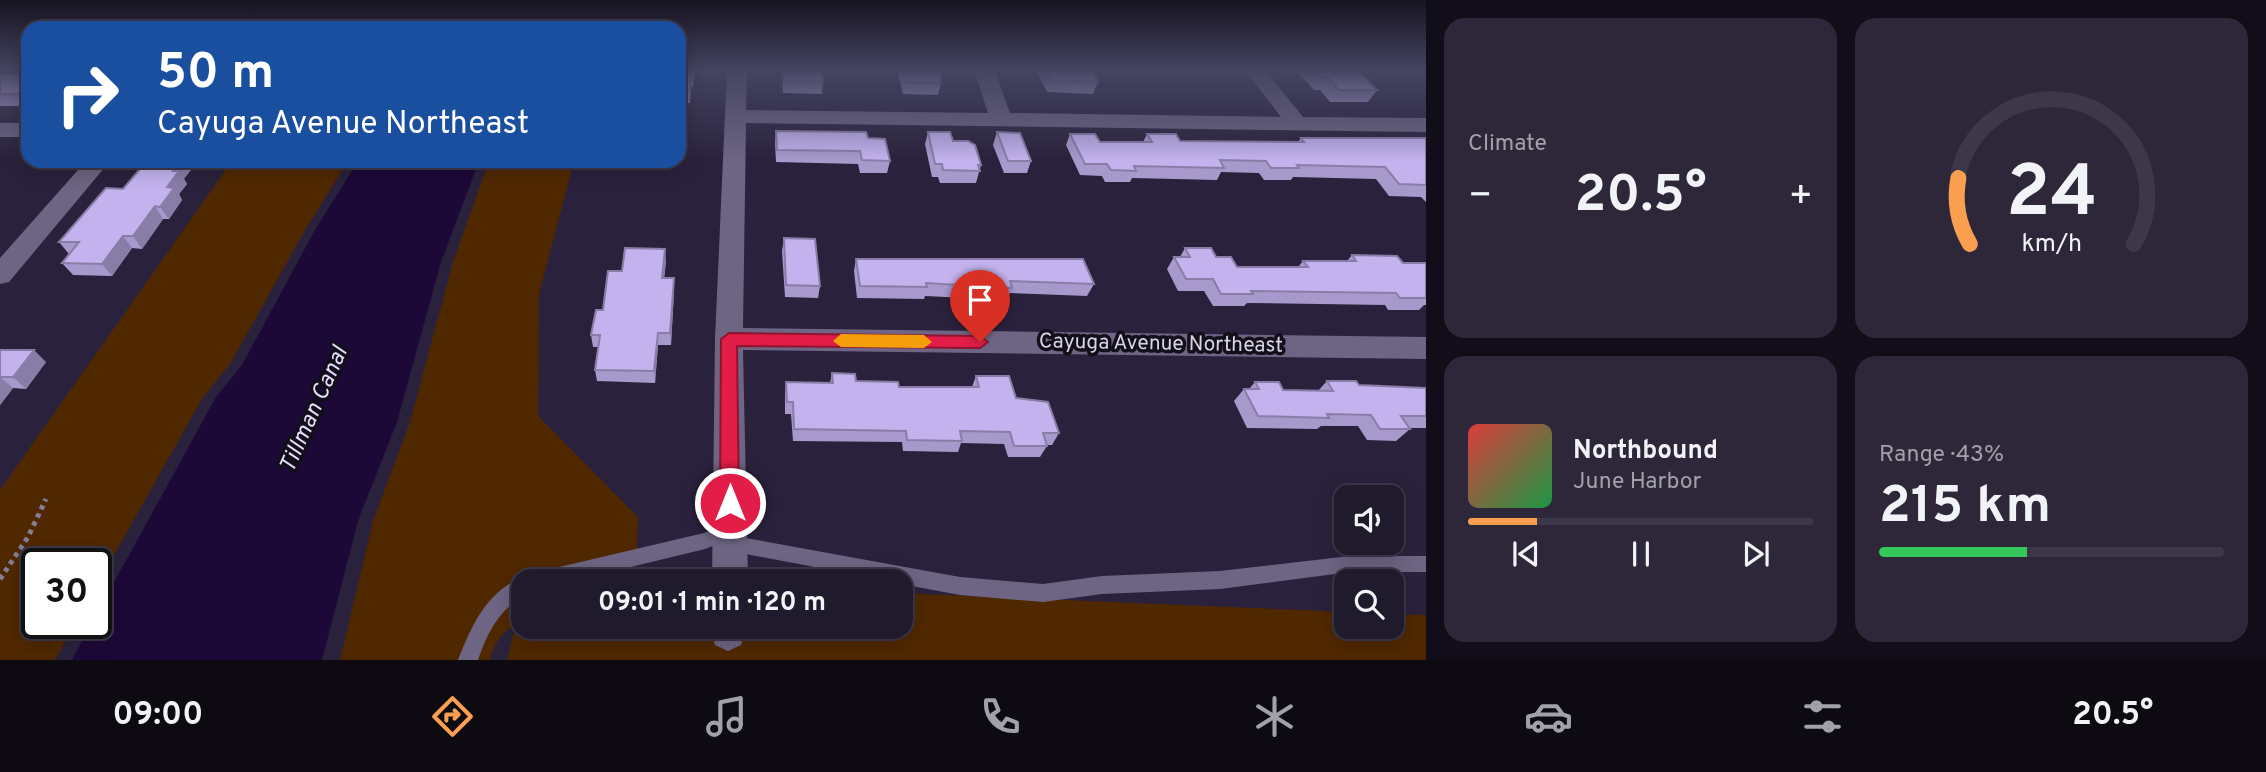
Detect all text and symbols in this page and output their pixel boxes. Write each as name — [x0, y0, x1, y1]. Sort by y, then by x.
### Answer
text: 50 m — [157, 44, 274, 106]
icon: right — [42, 49, 133, 140]
text: Cayuga Avenue Northeast — [157, 105, 529, 145]
text: Climate — [1468, 130, 1547, 159]
text: 24 — [2006, 150, 2097, 242]
text: 20.5° — [1574, 164, 1707, 230]
text: − — [1468, 173, 1493, 222]
text: + — [1788, 173, 1813, 222]
text: km/h — [2021, 229, 2082, 261]
pin — [950, 270, 1010, 342]
icon: arrive — [961, 281, 999, 319]
street label: Cayuga Avenue Northeast — [1039, 328, 1283, 360]
water label: Tillman Canal — [274, 341, 356, 478]
text: Northbound — [1573, 435, 1718, 468]
text: Range · 43% — [1879, 441, 2004, 470]
position arrow — [693, 466, 767, 540]
text: June Harbor — [1573, 468, 1701, 497]
text: 215 km — [1879, 475, 2051, 541]
map controls — [1334, 485, 1404, 639]
button: sound — [1334, 485, 1404, 555]
icon: previous — [1507, 535, 1545, 573]
icon: pause — [1622, 535, 1660, 573]
icon: next — [1737, 535, 1775, 573]
speed limit sign: 30 — [21, 548, 112, 639]
button: search — [1334, 569, 1404, 639]
text: 09:01 · 1 min · 120 m — [598, 587, 826, 620]
icon: directions — [428, 692, 477, 741]
icon: music — [702, 692, 751, 741]
icon: phone — [976, 692, 1025, 741]
icon: climate — [1250, 692, 1299, 741]
icon: car — [1524, 692, 1573, 741]
icon: filters — [1798, 692, 1847, 741]
text: 09:00 — [113, 696, 203, 736]
text: 20.5° — [2072, 696, 2153, 736]

